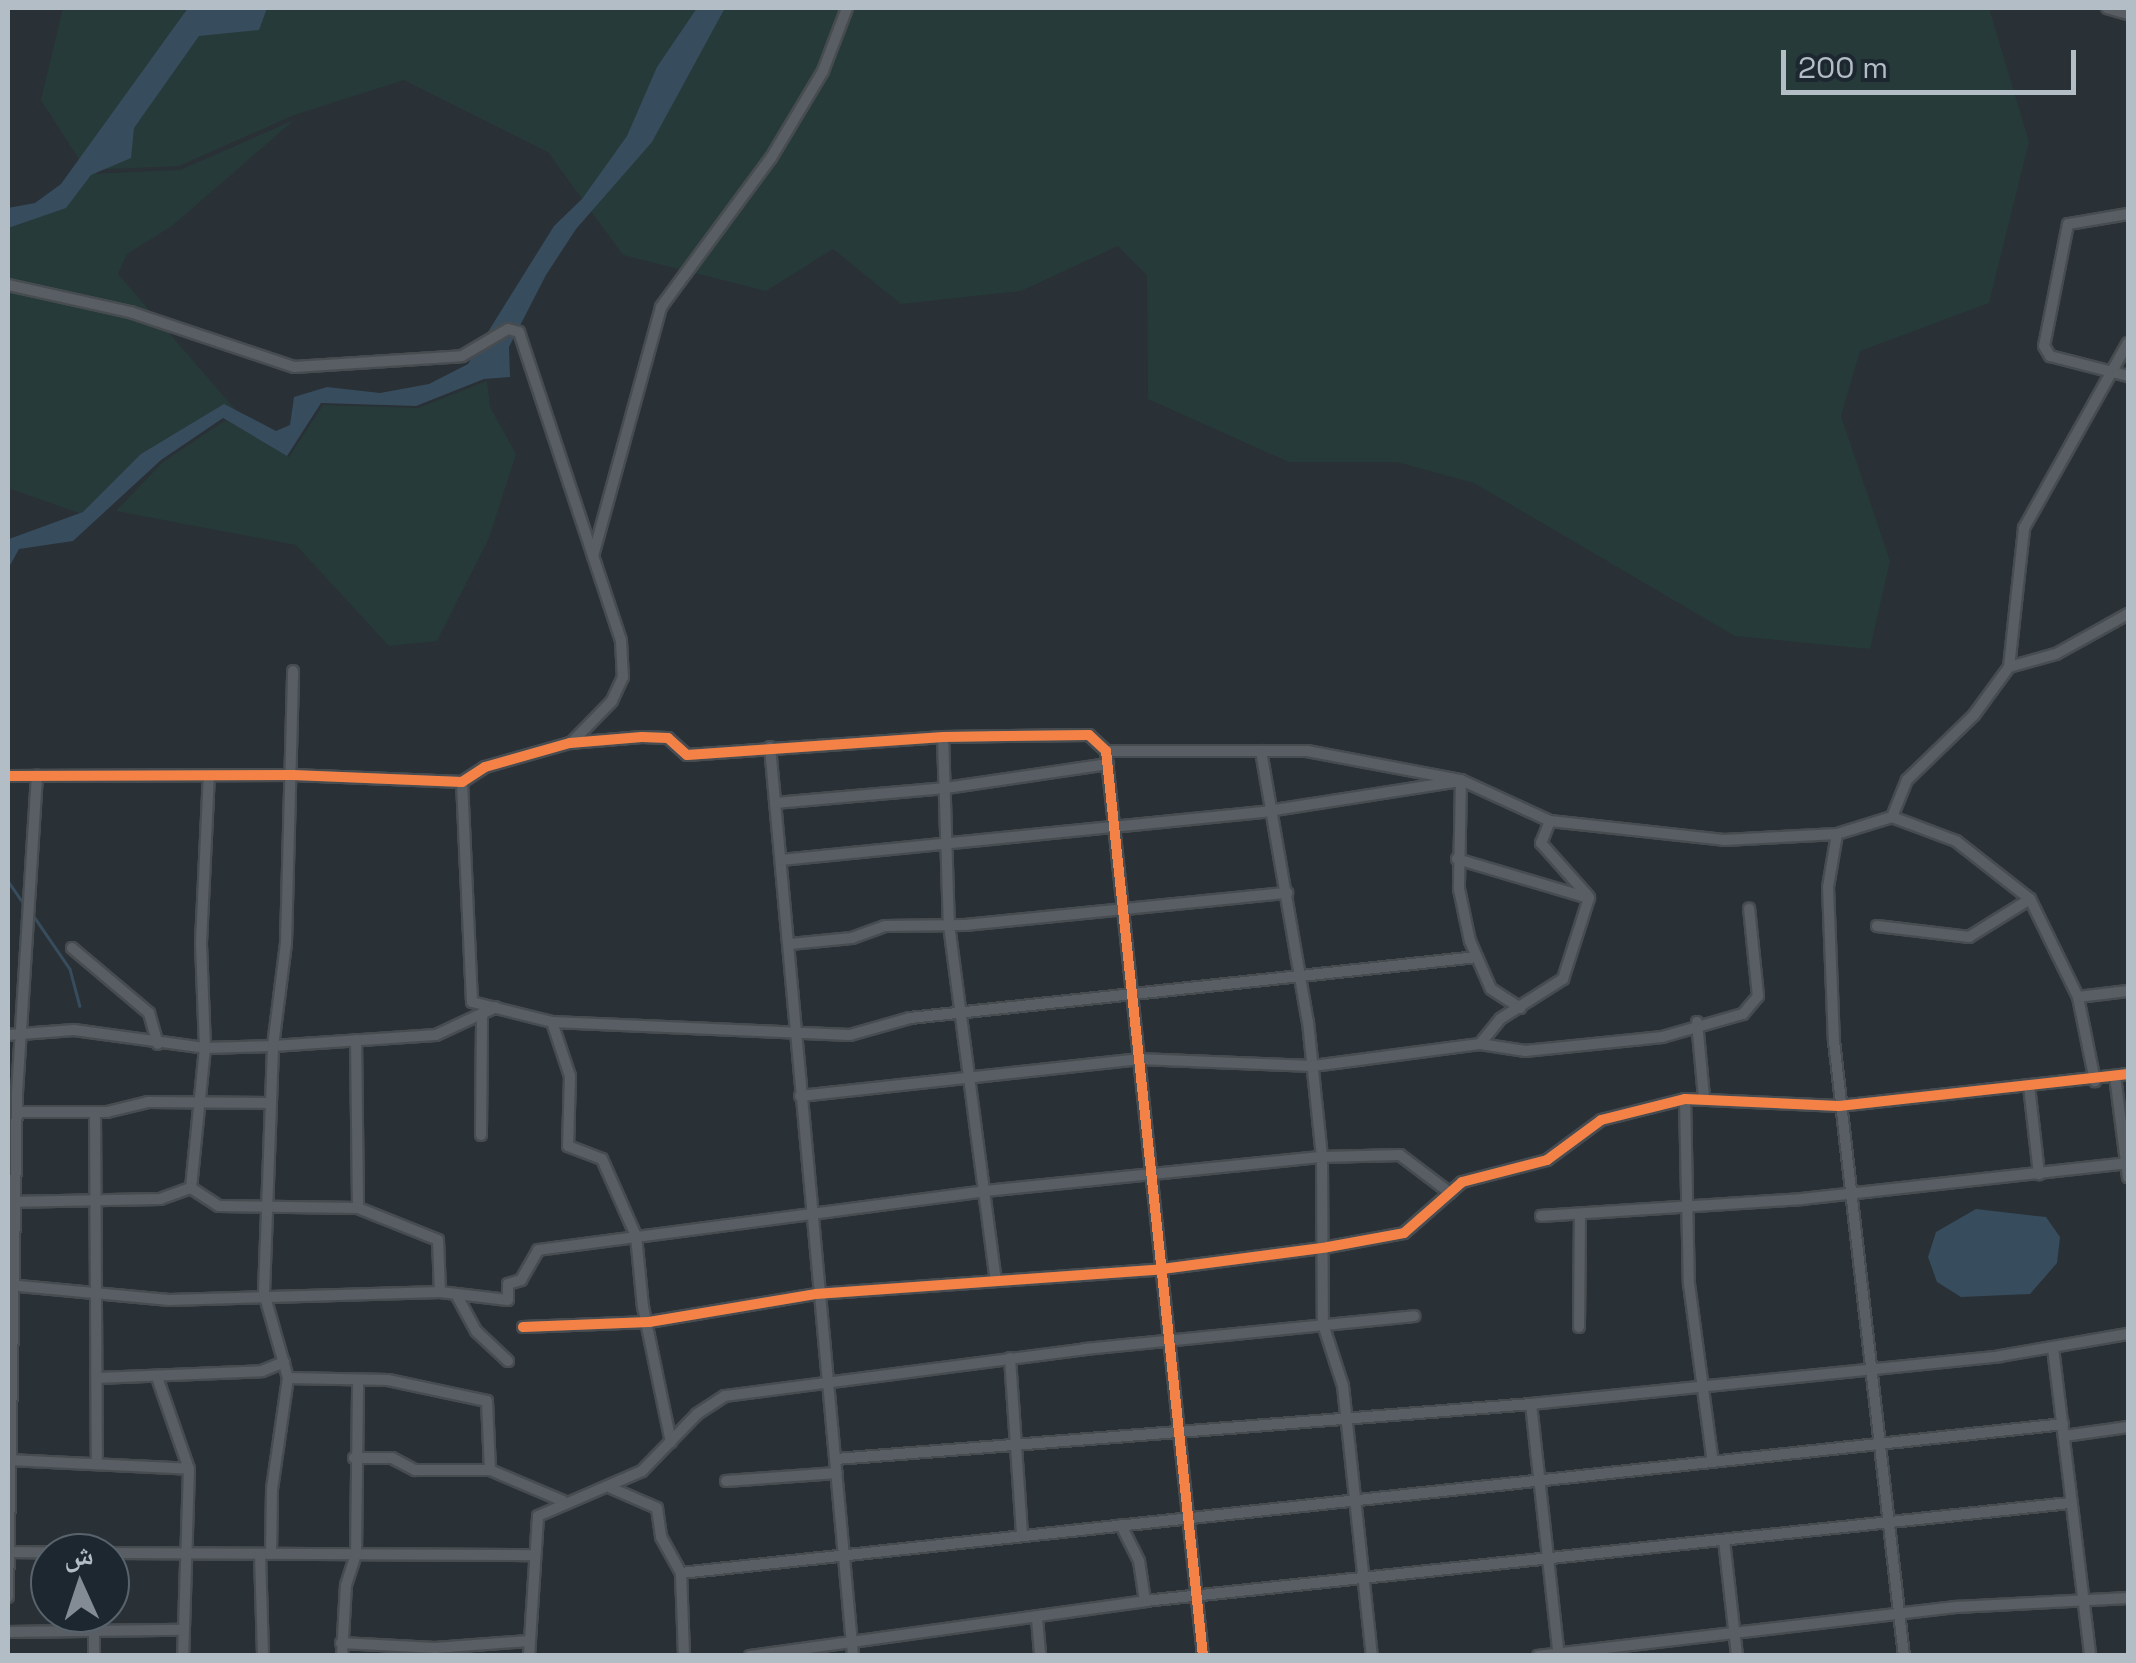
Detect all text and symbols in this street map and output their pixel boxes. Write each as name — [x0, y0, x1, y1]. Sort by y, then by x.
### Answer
scale bar — [1786, 30, 2081, 92]
text: 200 m — [1798, 48, 1888, 87]
north arrow — [30, 1533, 130, 1633]
text: ش — [63, 1536, 94, 1574]

